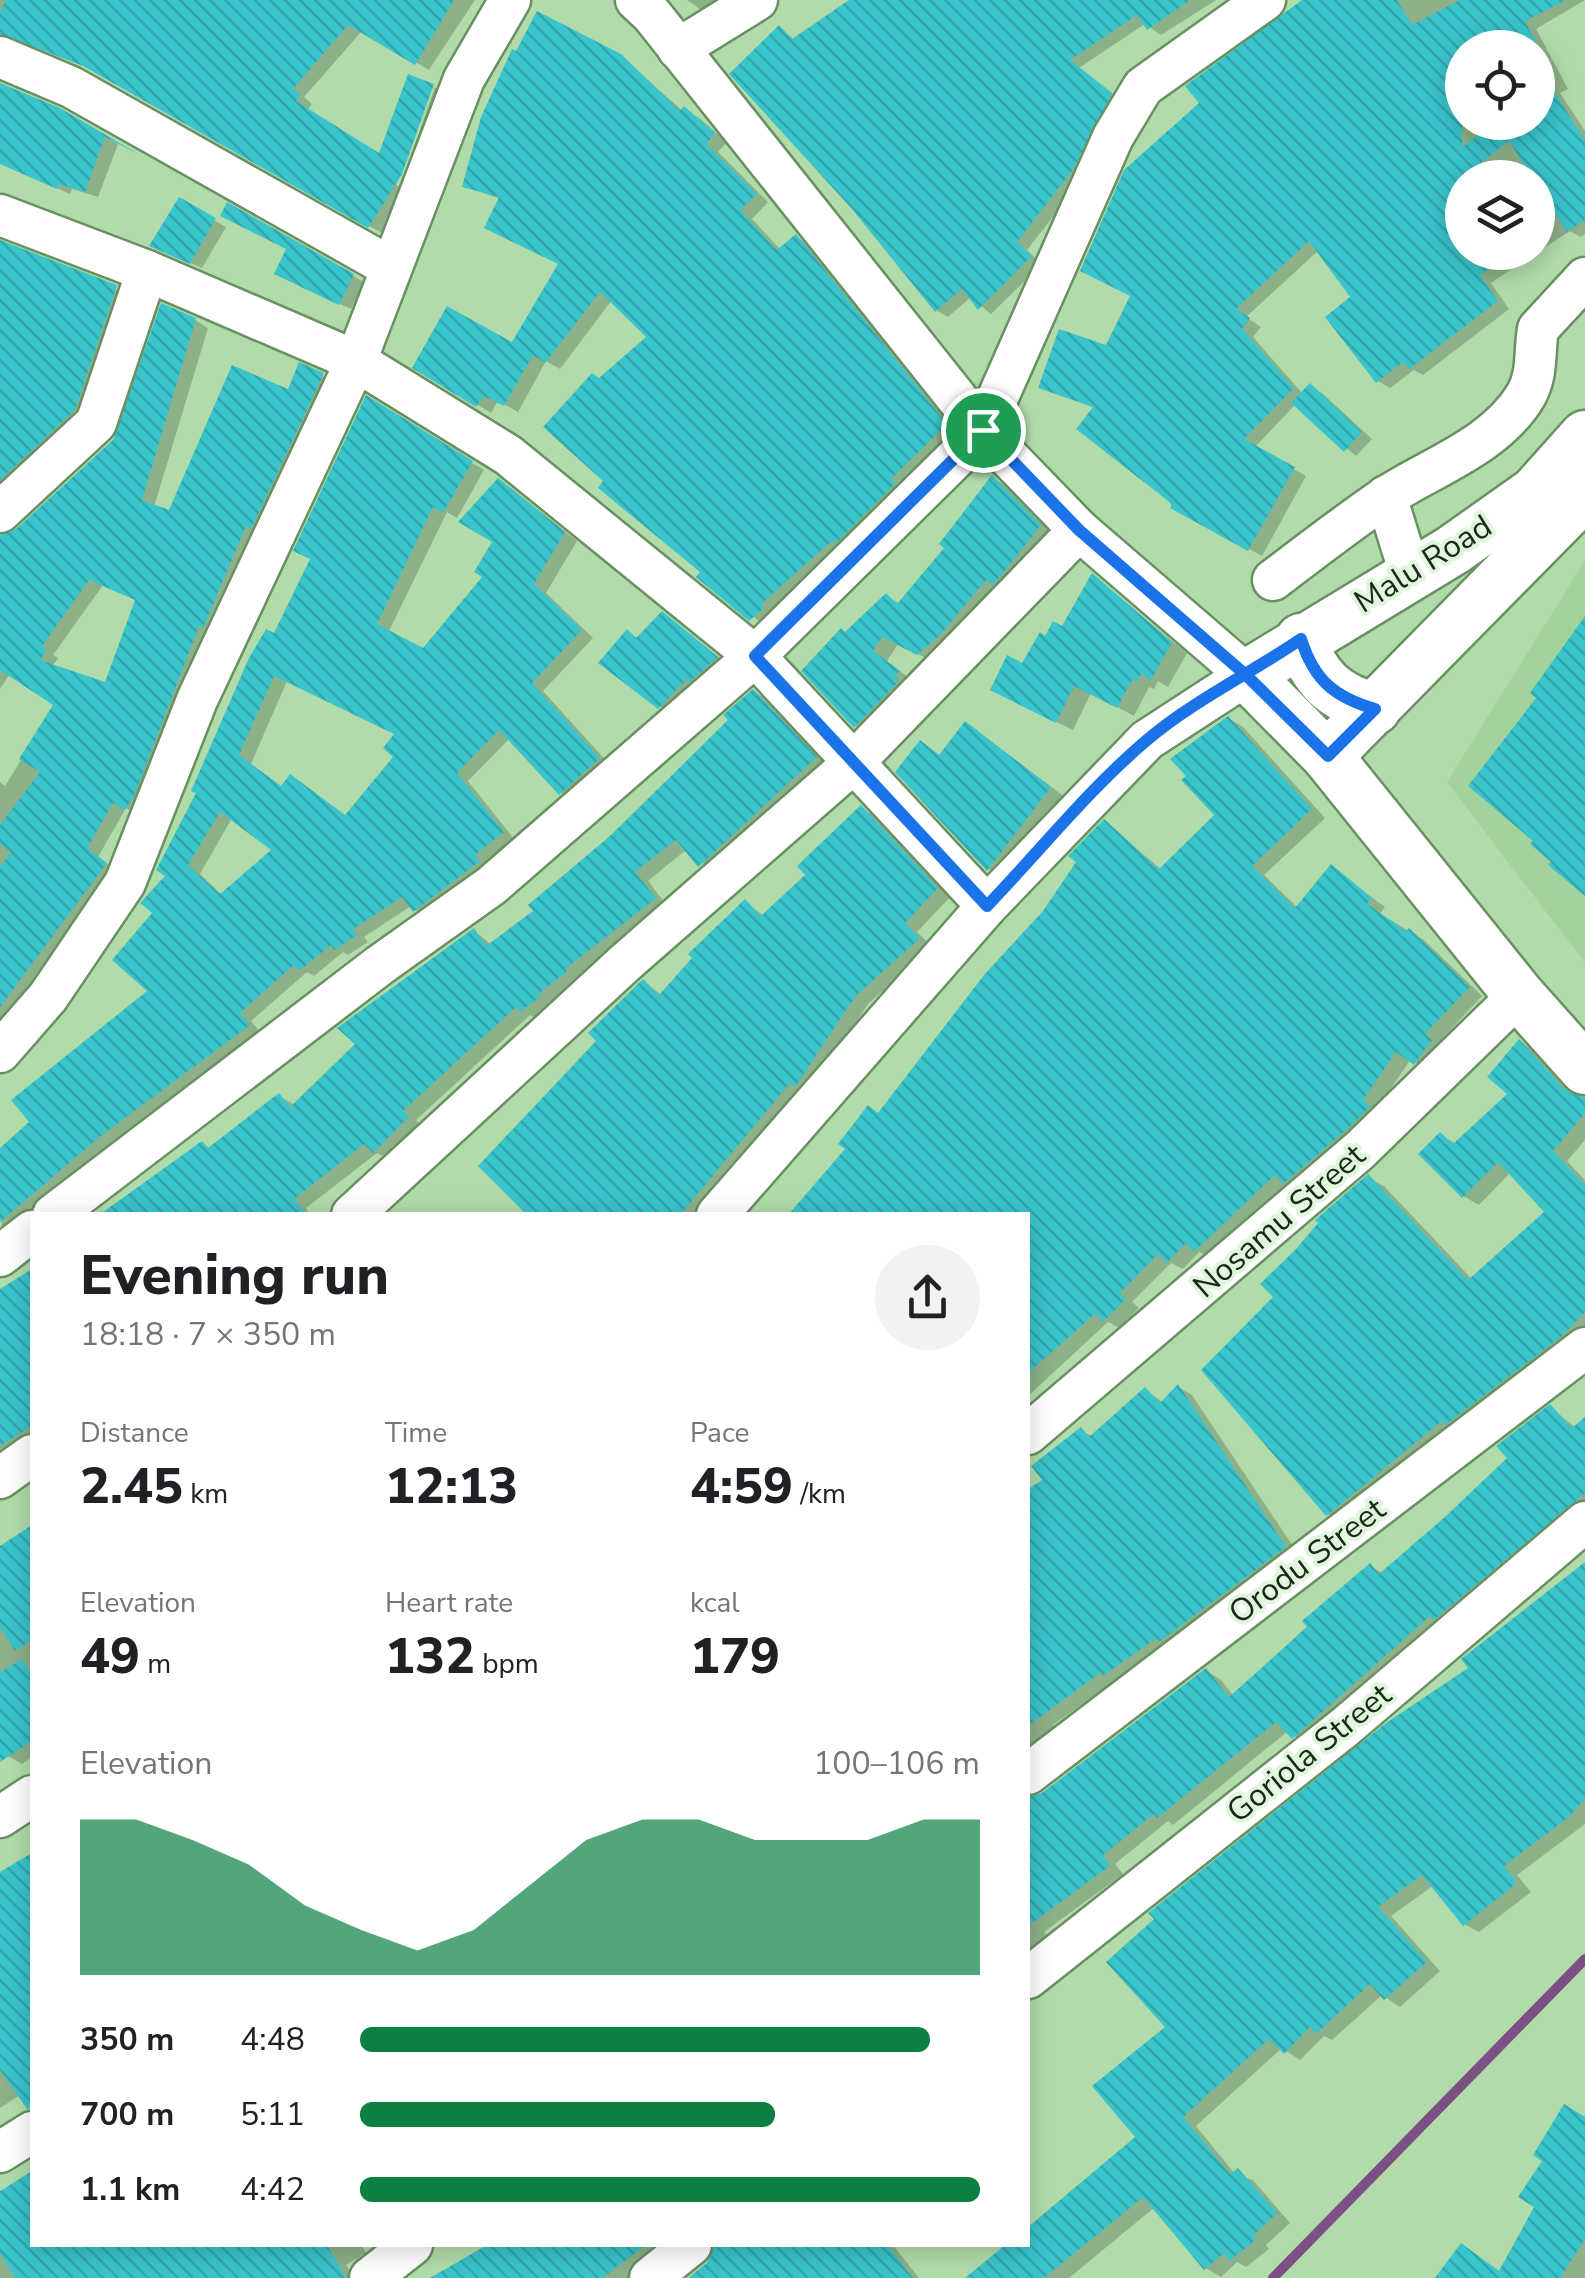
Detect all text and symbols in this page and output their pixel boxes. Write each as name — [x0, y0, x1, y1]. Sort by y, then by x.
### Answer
map controls — [1445, 30, 1555, 270]
button: locate — [1445, 30, 1555, 140]
button: layers — [1445, 160, 1555, 270]
pin — [941, 388, 1026, 473]
icon: arrive — [956, 403, 1011, 458]
street label: Malu Road — [1346, 505, 1500, 623]
street label: Nosamu Street — [1184, 1134, 1375, 1308]
text: Evening run — [80, 1238, 389, 1313]
button: share — [875, 1245, 980, 1350]
text: 18:18 · 7 × 350 m — [80, 1313, 336, 1356]
text: Distance — [80, 1414, 189, 1452]
text: Time — [385, 1414, 447, 1452]
text: Pace — [690, 1414, 749, 1452]
text: 2.45 — [80, 1452, 183, 1521]
text: 12:13 — [385, 1452, 518, 1521]
text: 4:59 — [690, 1452, 793, 1521]
text: km — [183, 1475, 228, 1513]
text: /km — [793, 1475, 846, 1513]
street label: Orodu Street — [1220, 1487, 1395, 1634]
text: Elevation — [80, 1584, 196, 1622]
text: Heart rate — [385, 1584, 513, 1622]
text: kcal — [690, 1584, 740, 1622]
text: 49 — [80, 1622, 140, 1691]
text: 132 — [385, 1622, 475, 1691]
text: 179 — [690, 1622, 780, 1691]
text: m — [140, 1645, 171, 1683]
text: bpm — [475, 1645, 539, 1683]
street label: Goriola Street — [1218, 1673, 1401, 1833]
text: Elevation — [80, 1742, 213, 1785]
text: 100–106 m — [813, 1742, 980, 1785]
text: 350 m — [80, 2018, 174, 2061]
text: 4:48 — [240, 2018, 305, 2061]
text: 700 m — [80, 2093, 174, 2136]
text: 5:11 — [240, 2093, 305, 2136]
text: 1.1 km — [80, 2168, 180, 2211]
text: 4:42 — [240, 2168, 305, 2211]

